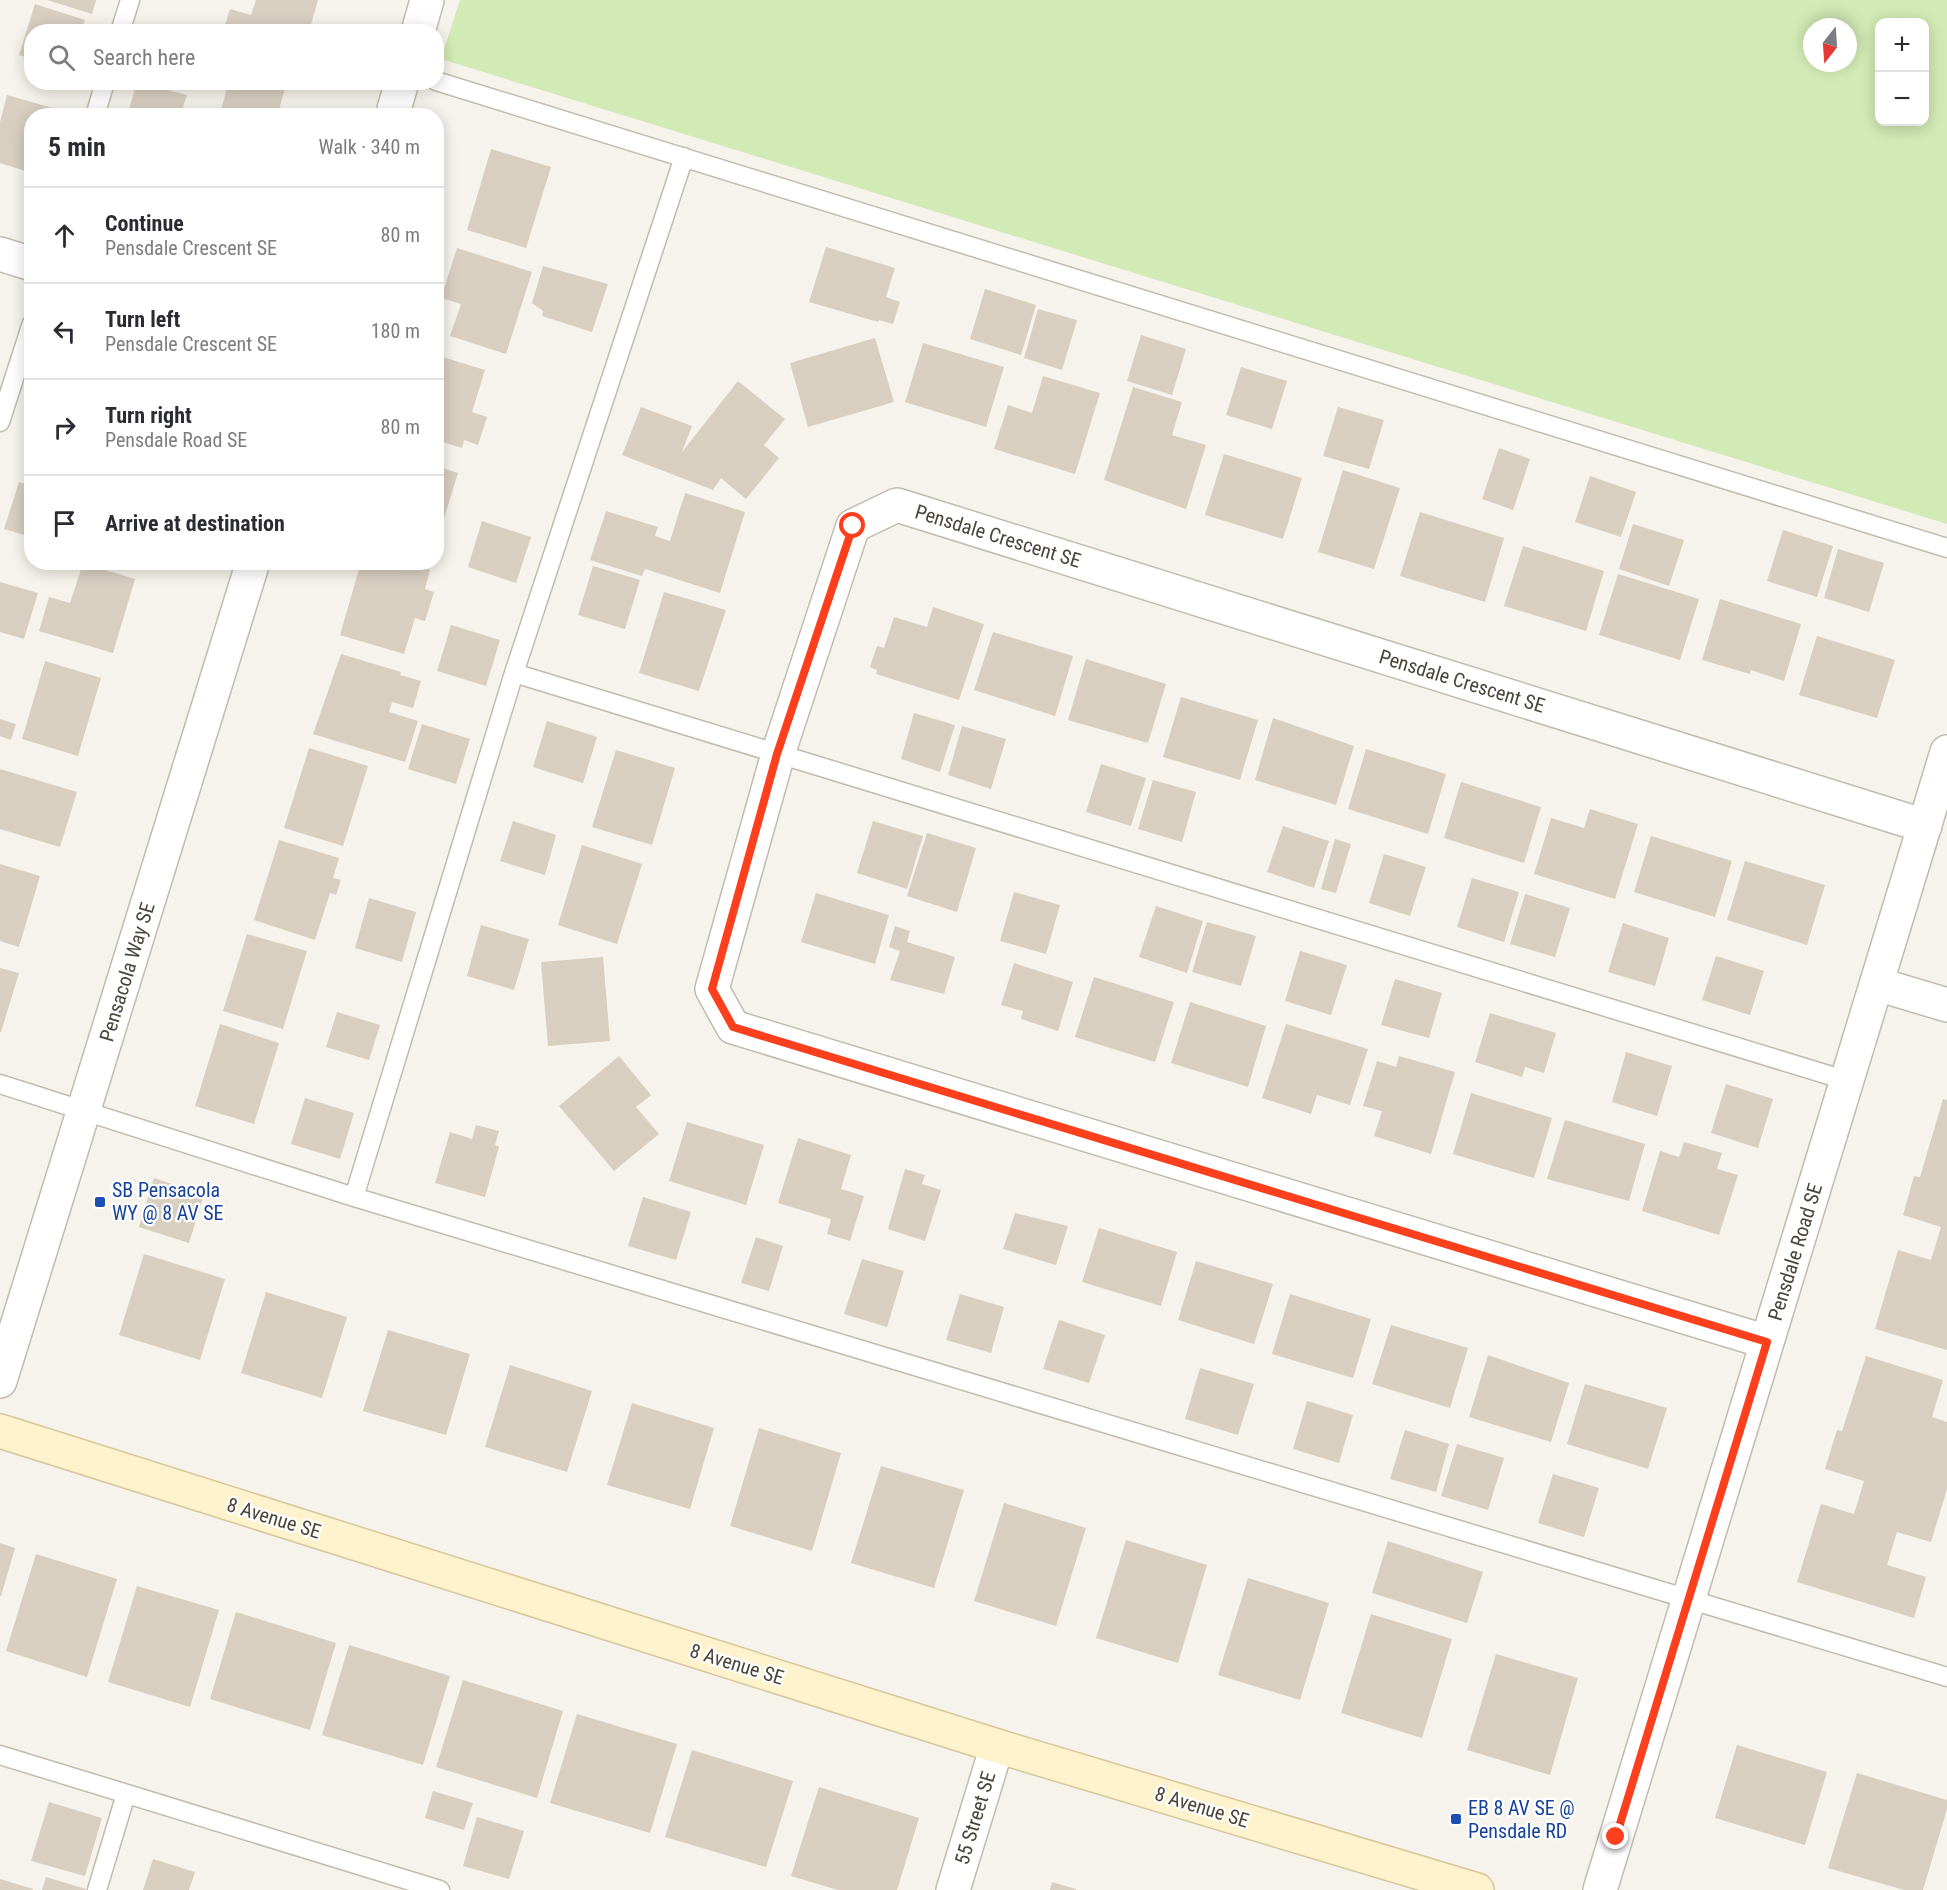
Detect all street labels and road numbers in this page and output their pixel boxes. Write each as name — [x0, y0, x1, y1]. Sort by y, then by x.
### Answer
street label: Pensdale Crescent SE — [912, 499, 1084, 573]
street label: Pensdale Crescent SE — [1376, 644, 1548, 718]
street label: Pensacola Way SE — [94, 899, 160, 1045]
street label: Pensdale Road SE — [1763, 1180, 1827, 1324]
street label: 8 Avenue SE — [224, 1492, 324, 1544]
street label: 8 Avenue SE — [687, 1638, 787, 1690]
street label: 55 Street SE — [949, 1768, 1001, 1867]
street label: 8 Avenue SE — [1152, 1781, 1252, 1833]

